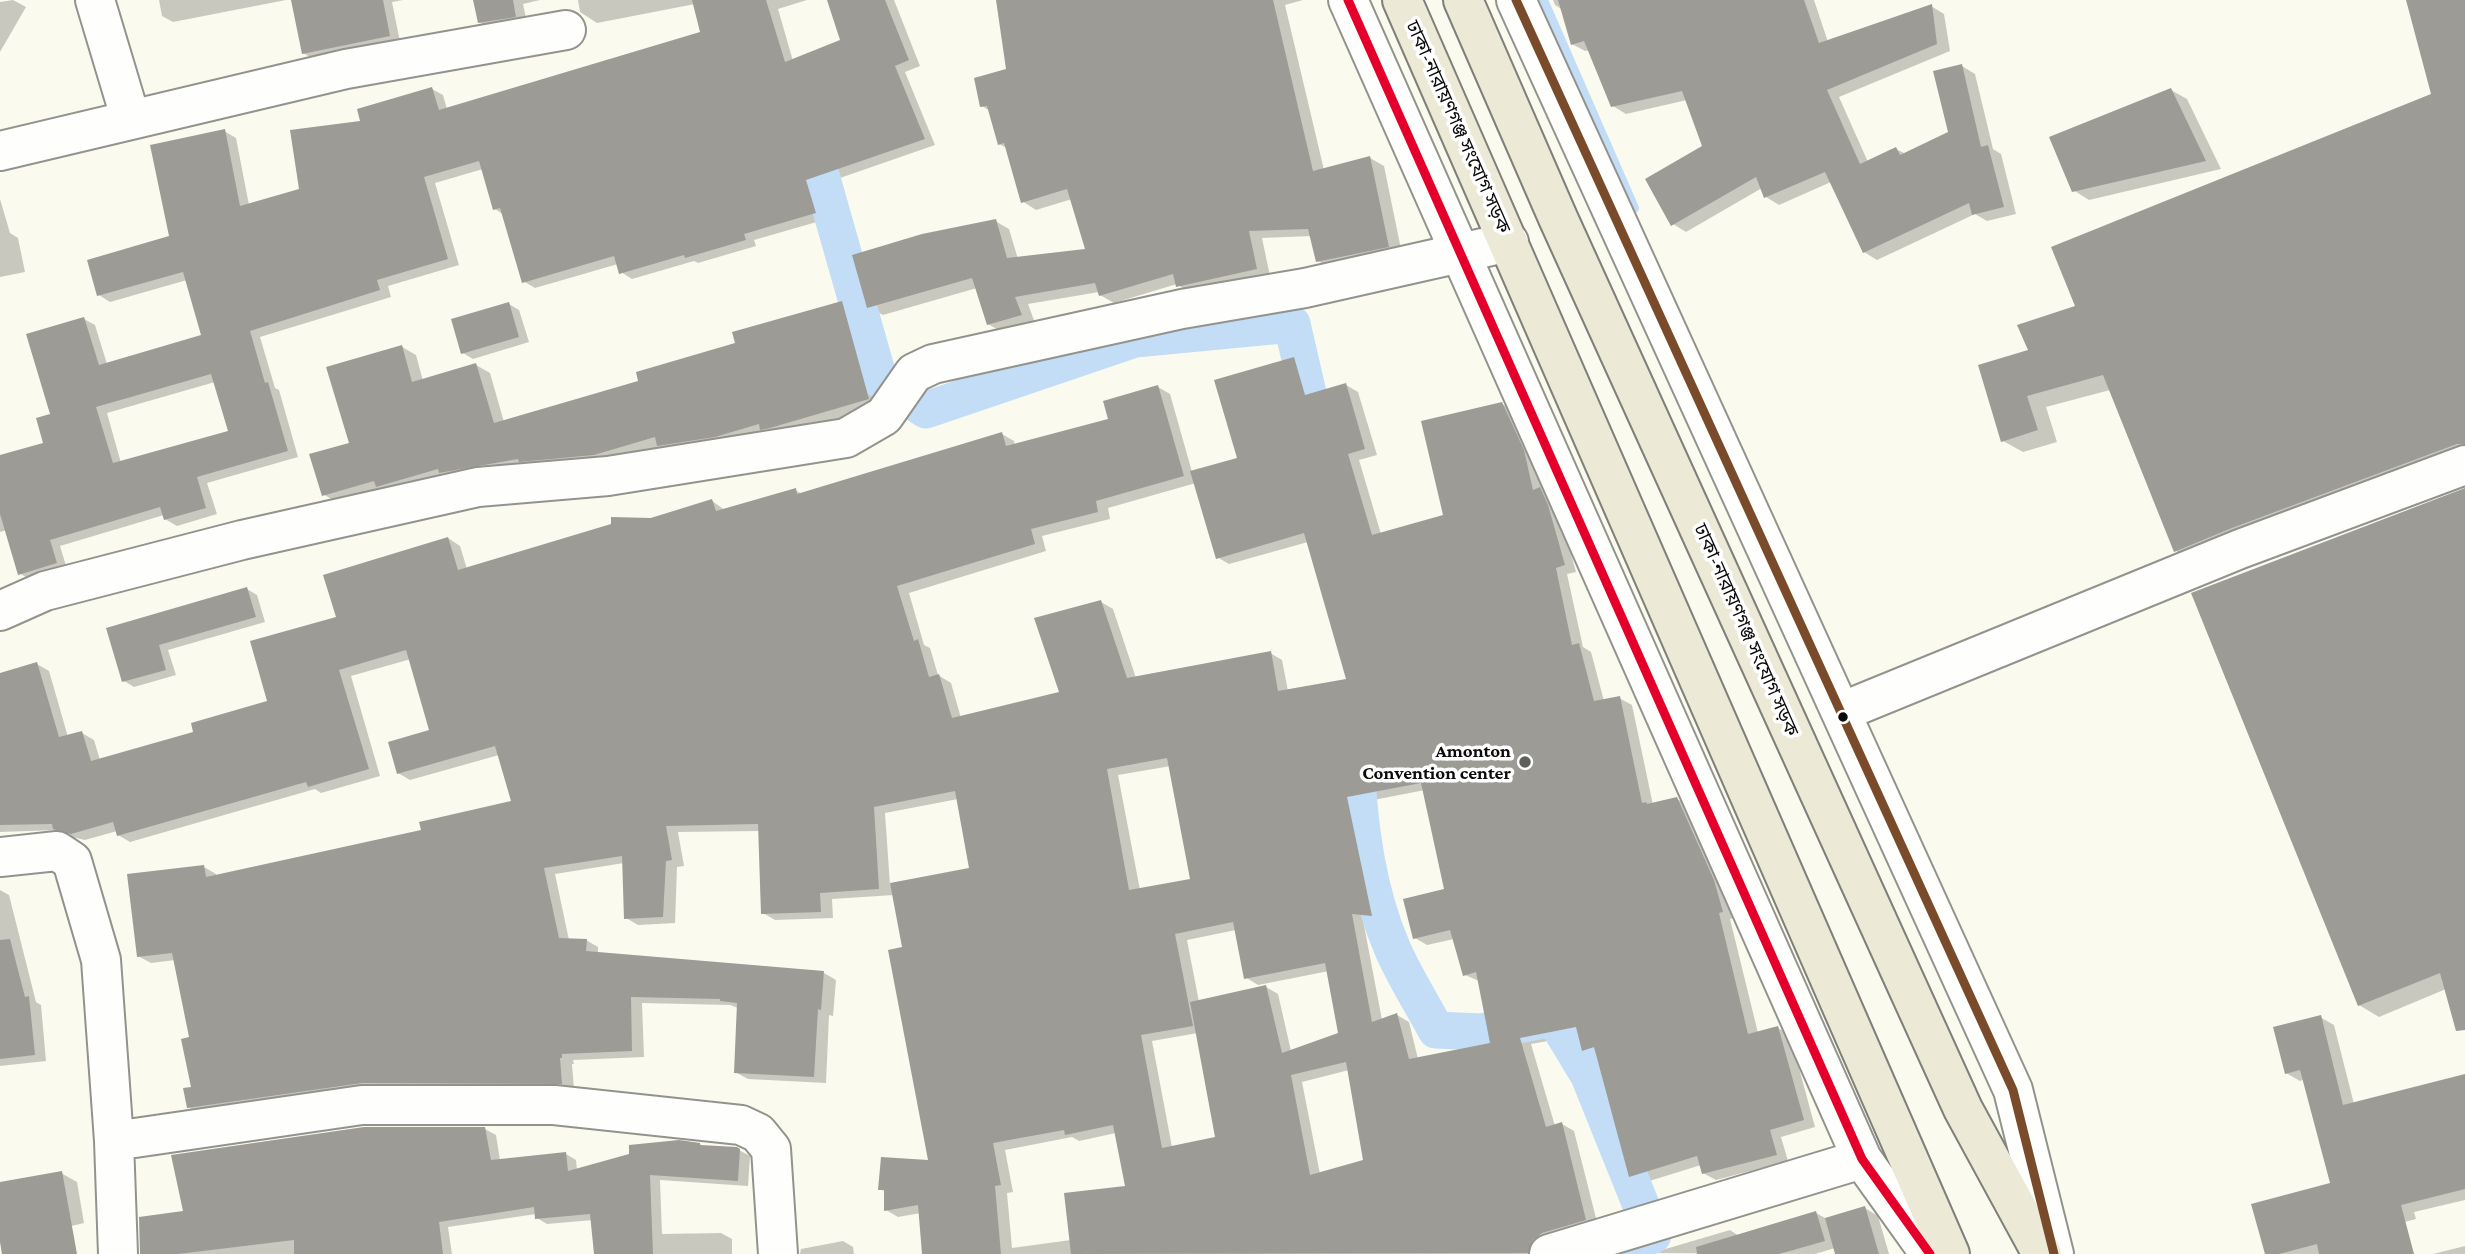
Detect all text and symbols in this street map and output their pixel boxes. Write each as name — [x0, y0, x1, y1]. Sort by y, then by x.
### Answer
street label: ঢাকা-নারায়ণগঞ্জ সংযোগ সড়ক — [1401, 17, 1515, 237]
street label: ঢাকা-নারায়ণগঞ্জ সংযোগ সড়ক — [1689, 520, 1803, 740]
unlabelled marker — [1836, 710, 1850, 724]
place label: Amonton Convention center — [1362, 740, 1511, 784]
marker: Amonton Convention center — [1517, 754, 1533, 770]

